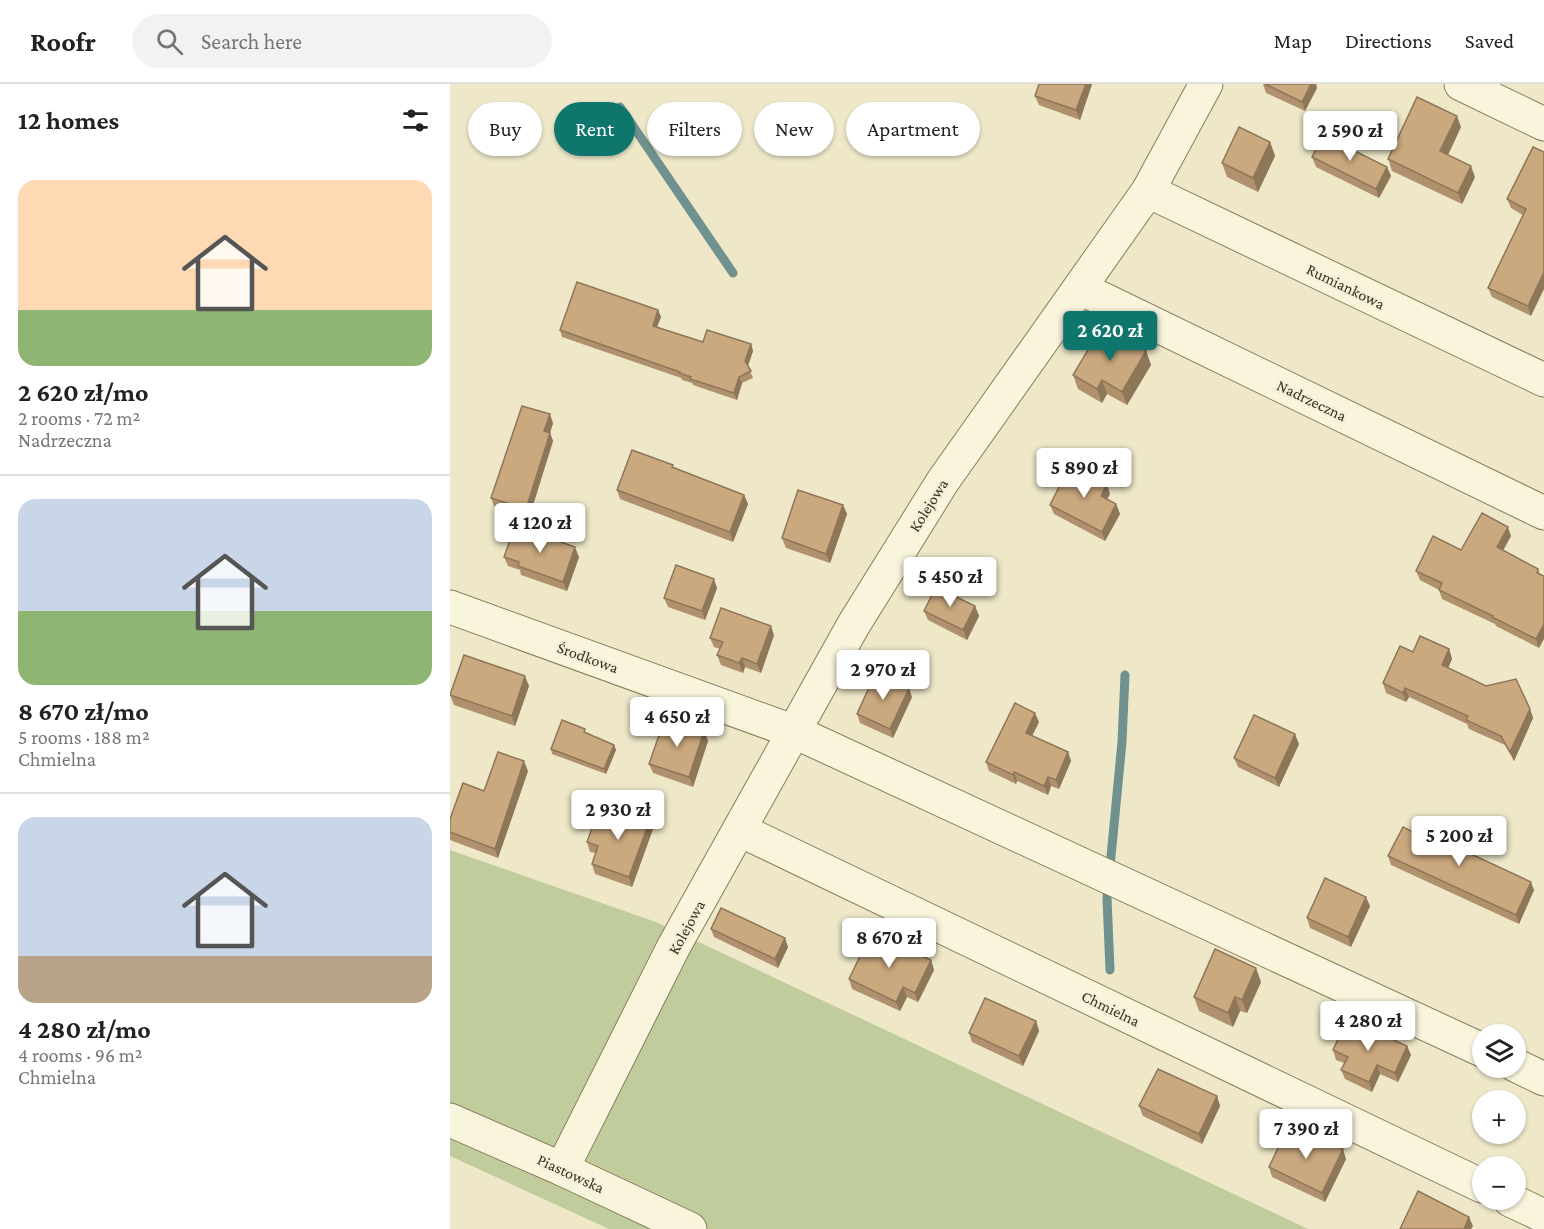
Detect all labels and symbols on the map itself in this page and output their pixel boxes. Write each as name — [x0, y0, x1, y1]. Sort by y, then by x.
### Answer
pin: 2 590 zł — [1288, 111, 1412, 162]
street label: Rumiankowa — [1304, 260, 1388, 313]
pin: 2 620 zł — [1048, 311, 1172, 362]
street label: Nadrzeczna — [1274, 376, 1350, 425]
pin: 5 890 zł — [1022, 448, 1146, 499]
street label: Kolejowa — [906, 475, 952, 535]
pin: 4 120 zł — [478, 503, 602, 554]
pin: 5 450 zł — [888, 557, 1012, 608]
street label: Środkowa — [555, 639, 621, 677]
pin: 2 970 zł — [821, 650, 945, 701]
pin: 4 650 zł — [615, 697, 739, 748]
pin: 2 930 zł — [556, 790, 680, 841]
pin: 5 200 zł — [1397, 816, 1521, 867]
street label: Kolejowa — [665, 897, 709, 958]
pin: 8 670 zł — [827, 918, 951, 969]
street label: Chmielna — [1079, 987, 1143, 1030]
pin: 4 280 zł — [1306, 1001, 1430, 1052]
pin: 7 390 zł — [1244, 1109, 1368, 1160]
street label: Piastowska — [535, 1151, 608, 1197]

